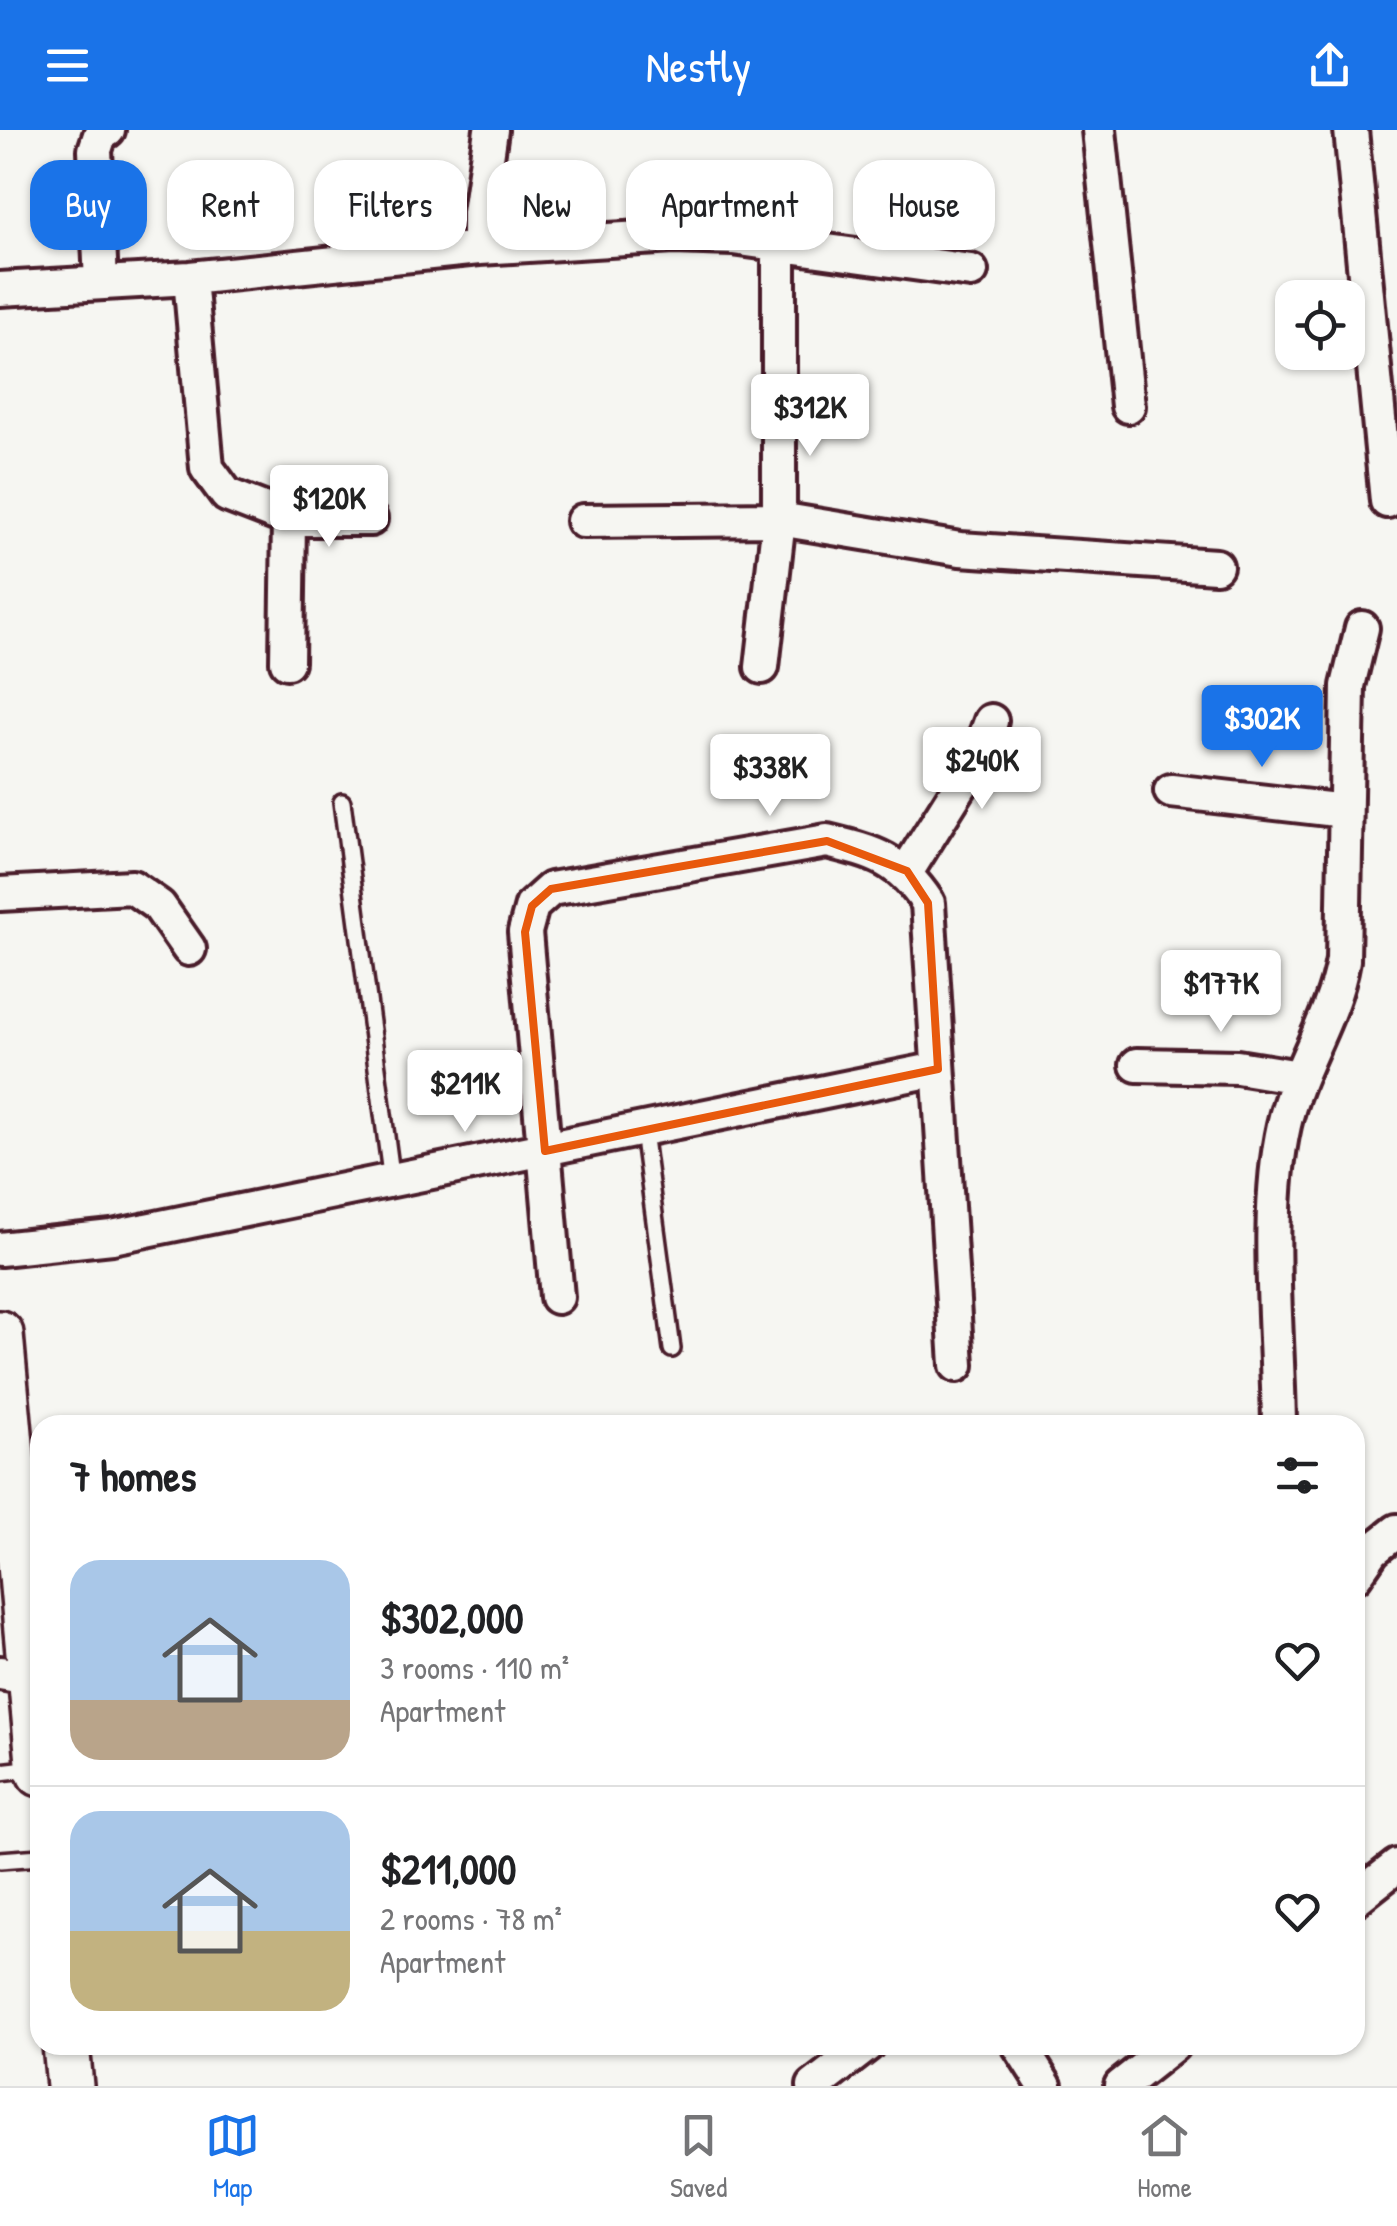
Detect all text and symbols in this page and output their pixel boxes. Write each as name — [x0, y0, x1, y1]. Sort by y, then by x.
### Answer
text: Nestly — [646, 35, 751, 96]
icon: menu — [40, 38, 95, 93]
icon: share — [1302, 38, 1357, 93]
chip: Buy — [30, 160, 147, 250]
chip: Rent — [167, 160, 294, 250]
chip: Filters — [314, 160, 467, 250]
chip: New — [487, 160, 606, 250]
chip: Apartment — [626, 160, 833, 250]
chip: House — [853, 160, 995, 250]
map controls — [1275, 280, 1365, 370]
button: locate — [1275, 280, 1365, 370]
pin: $312K — [740, 374, 880, 459]
text: $312K — [773, 385, 847, 428]
pin: $120K — [259, 465, 399, 550]
text: $120K — [292, 476, 366, 519]
pin: $302K — [1192, 685, 1332, 770]
text: $302K — [1224, 696, 1300, 739]
pin: $240K — [912, 727, 1052, 812]
pin: $338K — [700, 734, 840, 819]
text: $240K — [945, 738, 1019, 781]
text: $338K — [732, 745, 808, 788]
pin: $177K — [1151, 950, 1291, 1035]
text: $177K — [1183, 961, 1259, 1004]
pin: $211K — [395, 1050, 535, 1135]
text: $211K — [429, 1061, 501, 1104]
text: 7 homes — [70, 1447, 196, 1504]
icon: filters — [1270, 1448, 1325, 1503]
text: $302,000 — [380, 1589, 524, 1646]
icon: home — [150, 1600, 270, 1720]
icon: heart — [1270, 1633, 1325, 1688]
text: 3 rooms · 110 m² — [380, 1646, 569, 1689]
text: Apartment — [380, 1689, 505, 1732]
text: $211,000 — [380, 1840, 516, 1897]
icon: home — [150, 1851, 270, 1971]
icon: heart — [1270, 1884, 1325, 1939]
text: 2 rooms · 78 m² — [380, 1897, 562, 1940]
text: Apartment — [380, 1940, 505, 1983]
tab: Map — [205, 2108, 260, 2206]
tab: Saved — [670, 2108, 727, 2206]
tab: Home — [1137, 2108, 1192, 2206]

